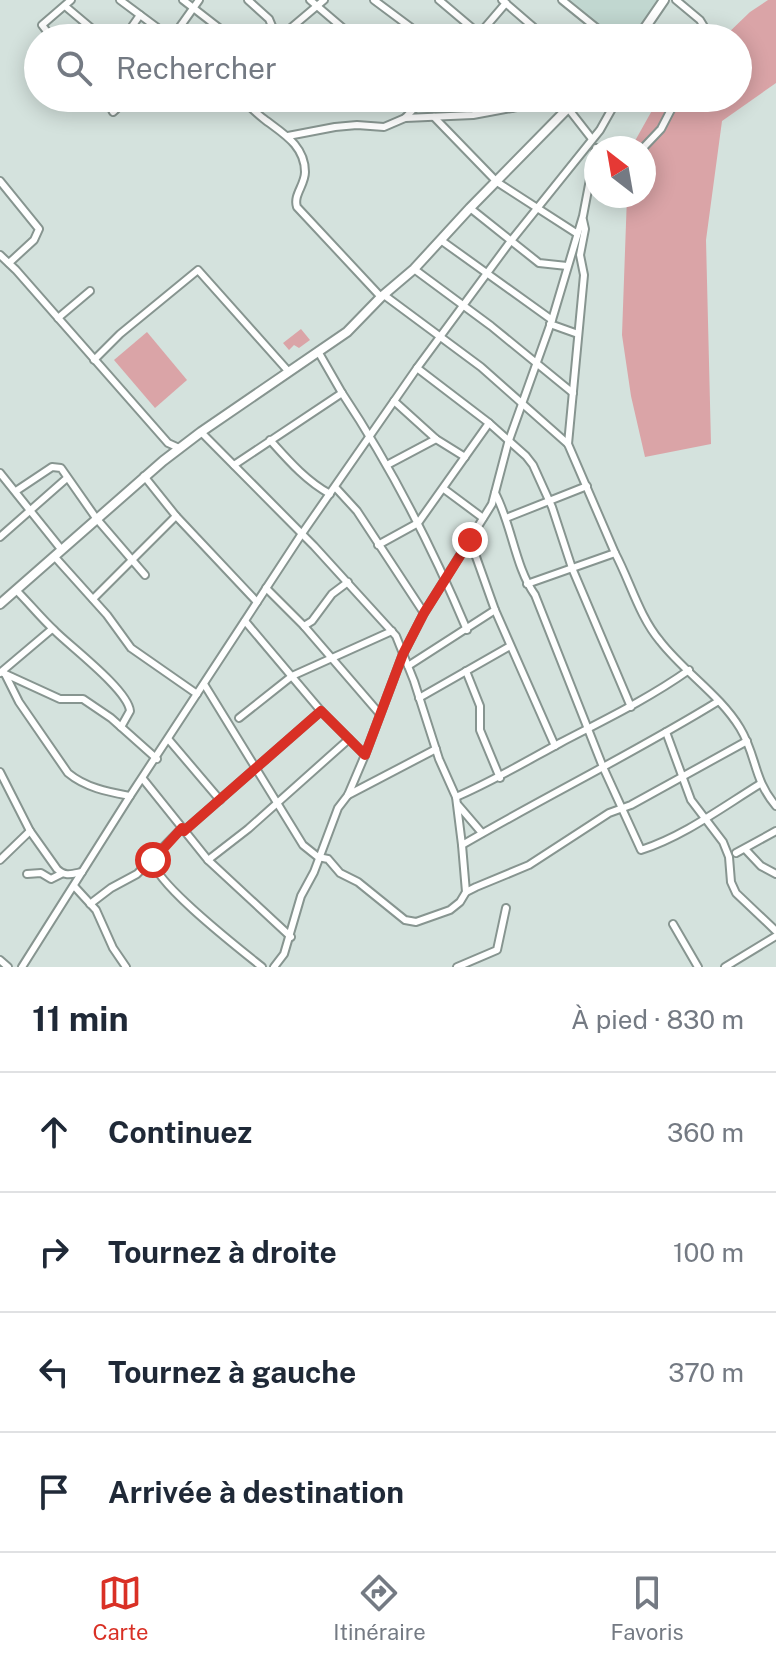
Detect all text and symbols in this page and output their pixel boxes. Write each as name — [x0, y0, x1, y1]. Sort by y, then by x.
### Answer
search box — [24, 24, 752, 112]
icon: search — [52, 46, 96, 90]
text: Rechercher — [116, 50, 277, 86]
north arrow — [584, 136, 656, 208]
route end — [452, 522, 488, 558]
route start — [135, 842, 171, 878]
text: 11 min — [32, 999, 129, 1039]
text: À pied · 830 m — [571, 1004, 744, 1035]
icon: ahead — [32, 1110, 76, 1154]
text: Continuez — [108, 1114, 252, 1150]
text: 360 m — [667, 1117, 744, 1148]
icon: right — [32, 1230, 76, 1274]
text: Tournez à droite — [108, 1234, 337, 1270]
text: 100 m — [673, 1237, 744, 1268]
icon: left — [32, 1350, 76, 1394]
text: Tournez à gauche — [108, 1354, 356, 1390]
text: 370 m — [668, 1357, 744, 1388]
icon: arrive — [32, 1470, 76, 1514]
text: Arrivée à destination — [108, 1474, 404, 1510]
tab: Carte — [92, 1571, 149, 1645]
tab: Itinéraire — [333, 1571, 426, 1645]
tab: Favoris — [610, 1571, 684, 1645]

